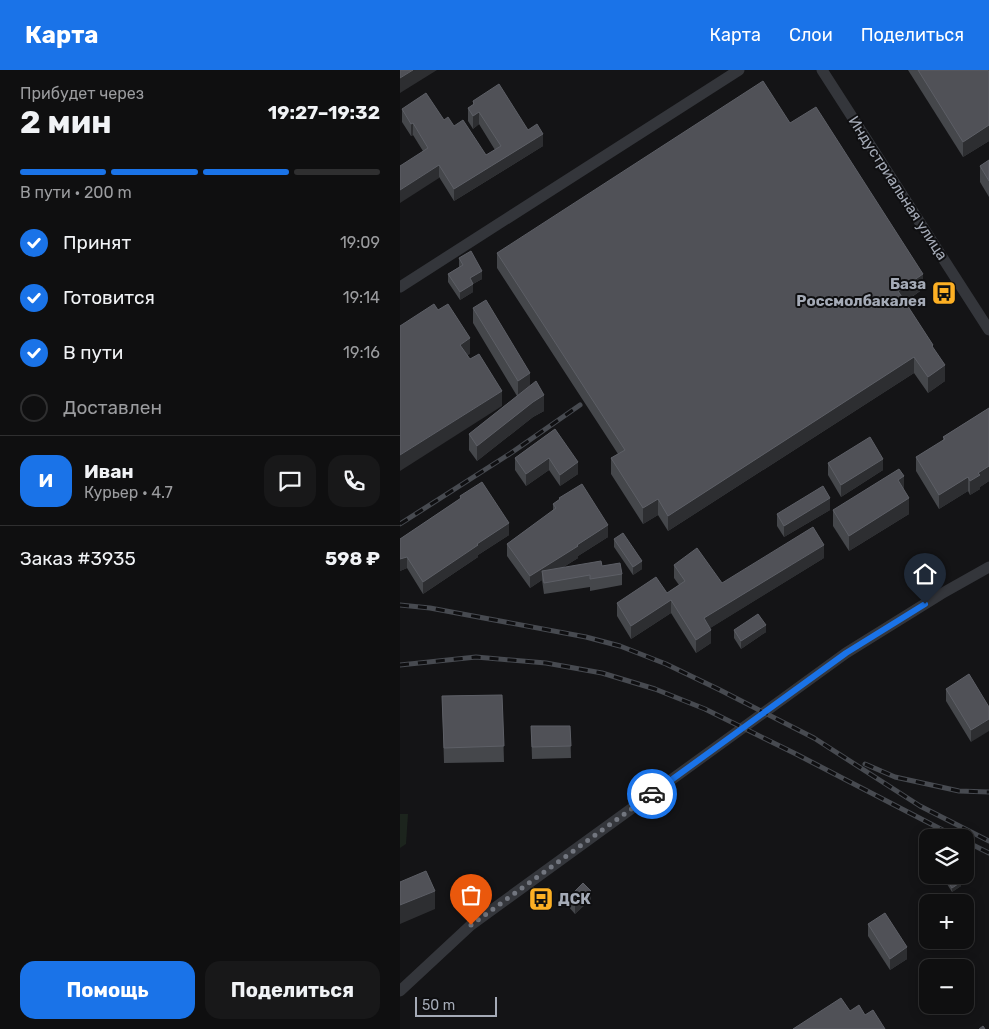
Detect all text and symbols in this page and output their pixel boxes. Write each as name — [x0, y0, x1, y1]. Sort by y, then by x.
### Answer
text: Карта — [25, 21, 98, 49]
text: Карта — [710, 24, 761, 46]
text: Слои — [789, 24, 833, 46]
text: Поделиться — [861, 24, 964, 46]
text: Прибудет через — [20, 84, 144, 103]
text: 19:27–19:32 — [268, 101, 380, 124]
text: 2 мин — [20, 103, 112, 141]
street label: Индустриальная улица — [845, 113, 951, 263]
text: В пути · 200 m — [20, 183, 132, 202]
icon: check — [20, 229, 48, 257]
text: Принят — [63, 231, 131, 254]
text: 19:09 — [340, 233, 380, 252]
place label: База Россмолбакалея — [796, 275, 926, 310]
bus stop icon: База Россмолбакалея — [931, 280, 957, 306]
icon: check — [20, 284, 48, 312]
text: Готовится — [63, 286, 155, 309]
text: 19:14 — [343, 288, 380, 307]
icon: check — [20, 339, 48, 367]
text: В пути — [63, 341, 123, 364]
text: 19:16 — [343, 343, 380, 362]
text: Доставлен — [63, 396, 162, 419]
button: chat — [264, 455, 316, 507]
button: phone — [328, 455, 380, 507]
text: Иван — [84, 460, 134, 483]
text: И — [39, 469, 53, 492]
text: Курьер · 4.7 — [84, 483, 173, 502]
text: Заказ #3935 — [20, 547, 136, 570]
text: 598 ₽ — [325, 547, 380, 570]
pin — [904, 553, 946, 604]
icon: home — [911, 560, 939, 588]
courier — [627, 769, 677, 819]
icon: car — [638, 780, 666, 808]
map controls — [919, 829, 974, 1014]
button: layers — [919, 829, 974, 884]
pin — [450, 874, 492, 925]
icon: bag — [457, 881, 485, 909]
bus stop icon: ДСК — [528, 886, 554, 912]
place label: ДСК — [558, 890, 591, 908]
button: + — [919, 894, 974, 949]
button: − — [919, 959, 974, 1014]
button: Помощь — [20, 961, 195, 1019]
button: Поделиться — [205, 961, 380, 1019]
scale bar — [415, 994, 498, 1017]
text: 50 m — [422, 997, 455, 1014]

